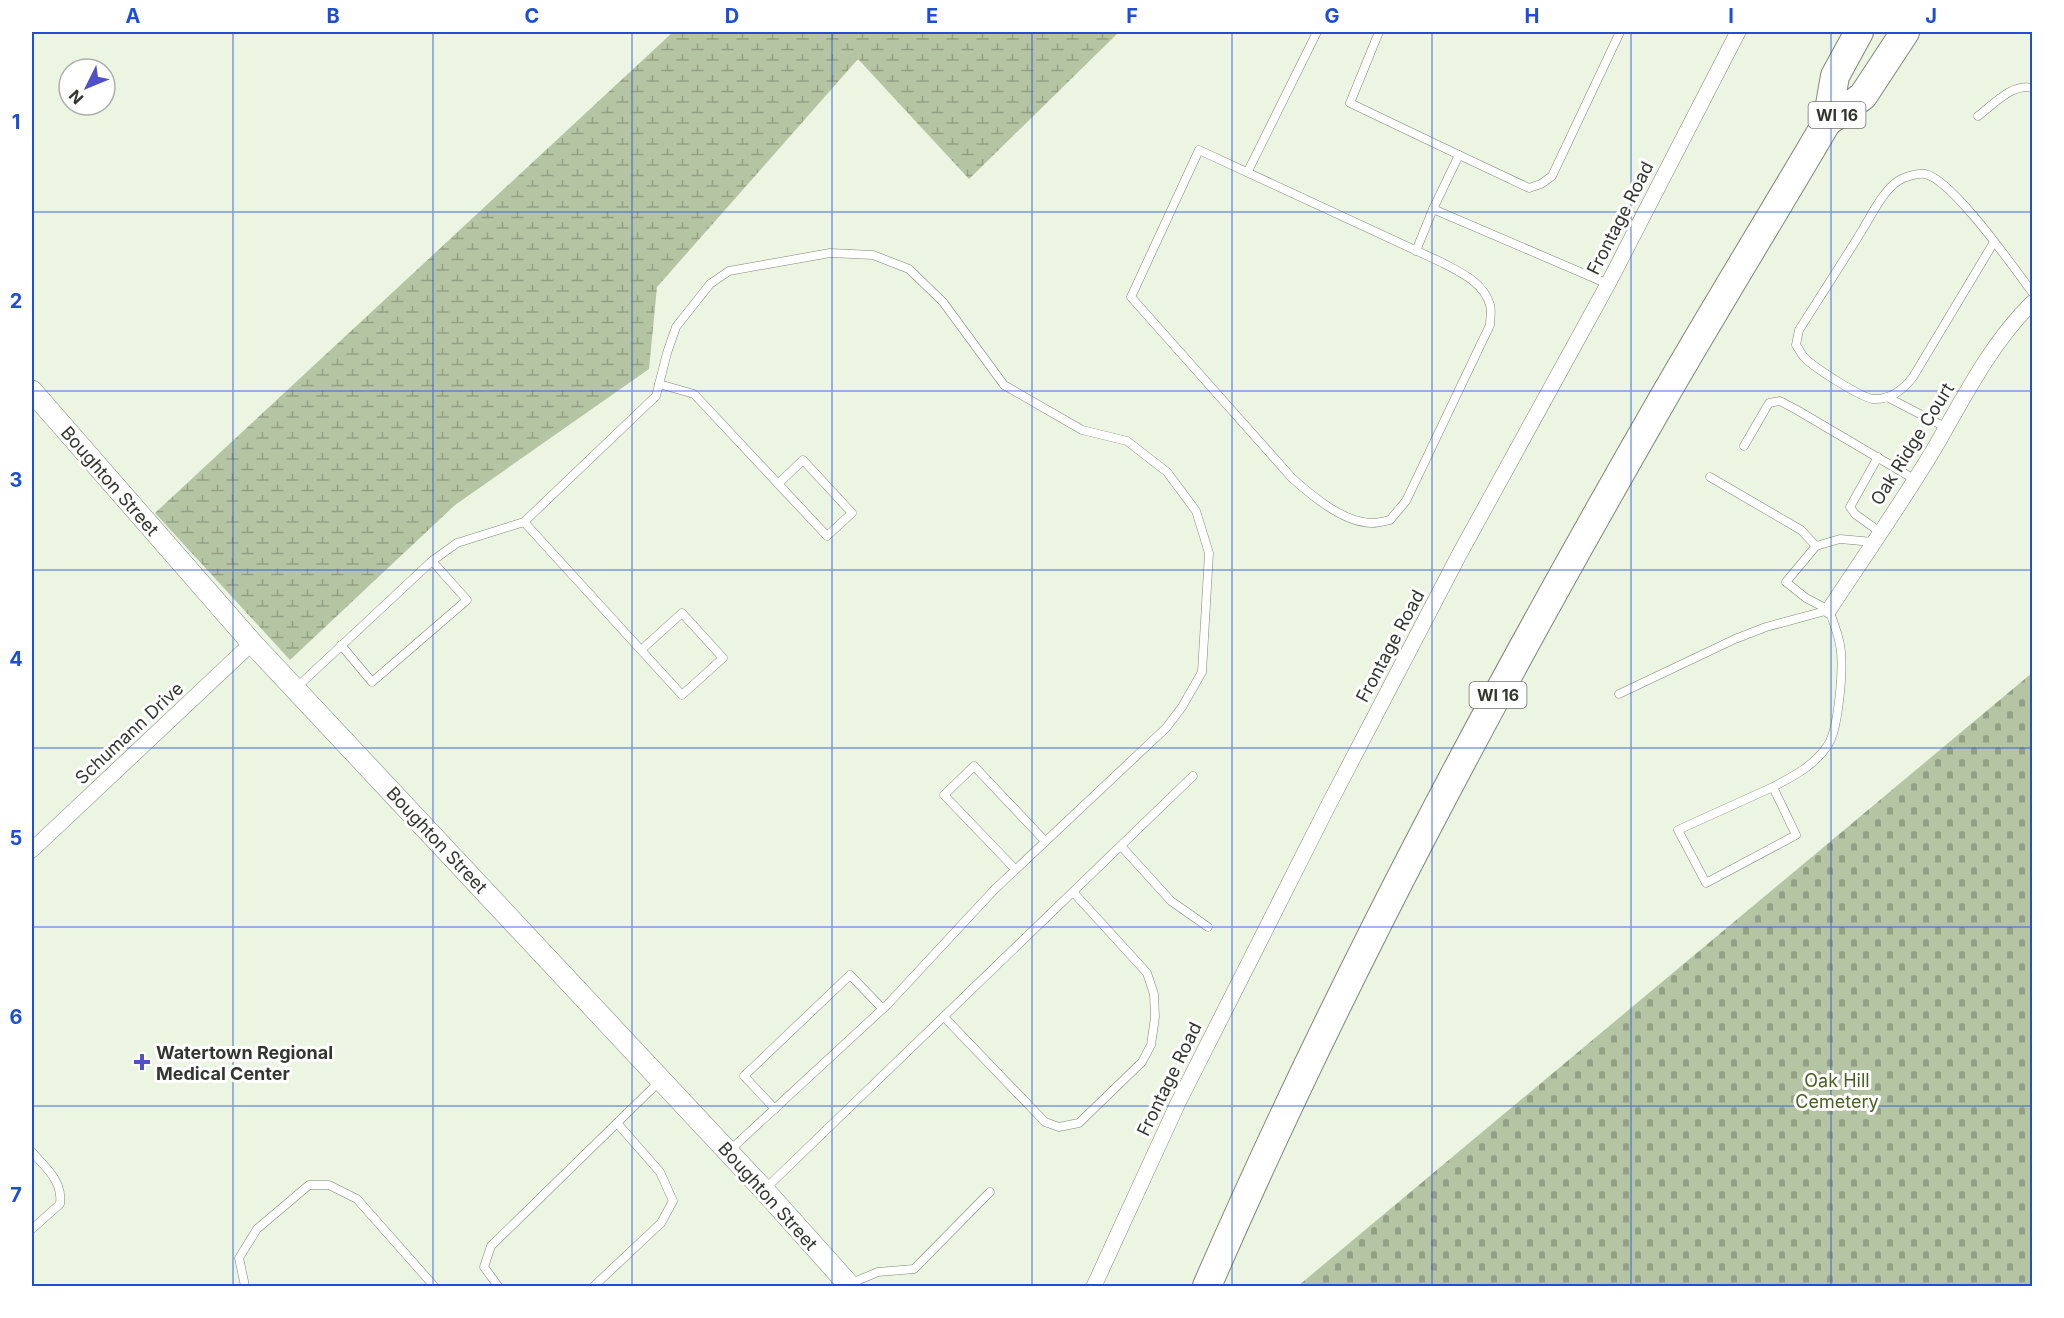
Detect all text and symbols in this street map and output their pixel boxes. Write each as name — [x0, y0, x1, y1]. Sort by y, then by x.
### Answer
text: A — [126, 4, 141, 28]
text: B — [326, 4, 340, 28]
text: C — [525, 4, 539, 28]
text: D — [725, 4, 739, 28]
text: E — [926, 4, 938, 28]
text: F — [1126, 4, 1138, 28]
text: G — [1324, 4, 1340, 28]
text: H — [1525, 4, 1539, 28]
text: I — [1728, 4, 1734, 28]
text: J — [1925, 4, 1937, 28]
north arrow — [57, 57, 117, 117]
text: N — [65, 86, 88, 109]
road number: WI 16 — [1808, 102, 1866, 128]
text: 1 — [12, 110, 20, 134]
street label: Frontage Road — [1582, 158, 1658, 278]
text: 2 — [10, 289, 22, 313]
street label: Oak Ridge Court — [1866, 379, 1958, 509]
street label: Boughton Street — [57, 422, 163, 540]
text: 3 — [10, 468, 22, 492]
street label: Frontage Road — [1352, 586, 1428, 706]
text: 4 — [9, 647, 23, 671]
street label: Schumann Drive — [71, 678, 187, 788]
road number: WI 16 — [1470, 682, 1526, 708]
street label: Boughton Street — [382, 782, 492, 898]
text: 5 — [10, 826, 22, 850]
text: 6 — [10, 1005, 23, 1029]
street label: Frontage Road — [1132, 1019, 1206, 1139]
place label: Watertown Regional Medical Center — [156, 1042, 333, 1084]
marker: Watertown Regional Medical Center — [133, 1053, 151, 1071]
park label: Oak Hill Cemetery — [1795, 1070, 1879, 1112]
street label: Boughton Street — [714, 1138, 822, 1254]
text: 7 — [10, 1183, 22, 1207]

